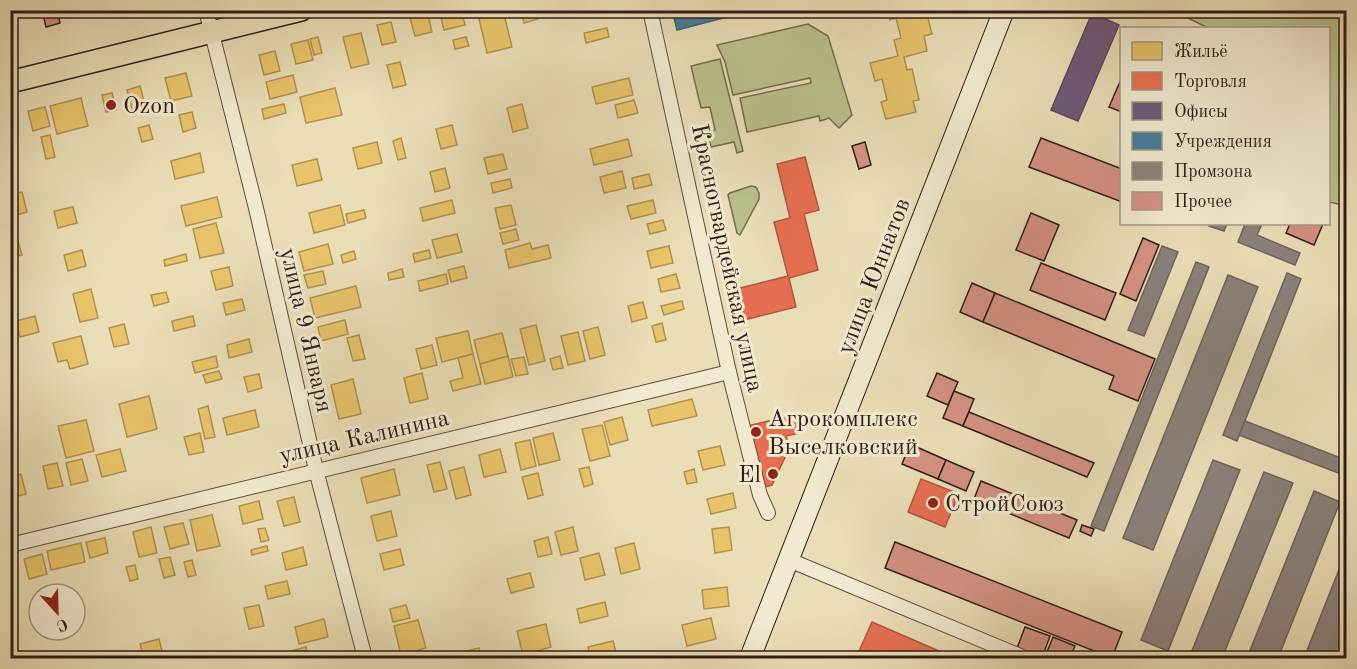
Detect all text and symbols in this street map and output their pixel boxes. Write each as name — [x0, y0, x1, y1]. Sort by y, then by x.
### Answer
legend — [1120, 27, 1330, 225]
text: Жильё — [1174, 43, 1228, 61]
text: Торговля — [1174, 73, 1247, 91]
place label: Ozon — [123, 95, 175, 119]
marker: Ozon — [104, 98, 118, 112]
text: Офисы — [1174, 103, 1228, 122]
street label: Красногвардейская улица — [686, 122, 766, 395]
text: Учреждения — [1174, 133, 1272, 151]
text: Промзона — [1174, 163, 1252, 181]
text: Прочее — [1174, 193, 1232, 211]
street label: улица Юннатов — [834, 195, 916, 358]
street label: улица 9 Января — [274, 246, 336, 415]
street label: улица Калинина — [277, 407, 452, 469]
place label: Агрокомплекс Выселковский — [768, 408, 918, 460]
marker: Агрокомплекс Выселковский — [749, 425, 763, 439]
place label: El — [738, 464, 761, 488]
marker: El — [766, 467, 780, 481]
place label: СтройСоюз — [945, 493, 1064, 517]
marker: СтройСоюз — [926, 496, 940, 510]
north arrow — [27, 582, 87, 642]
text: С — [54, 615, 70, 633]

